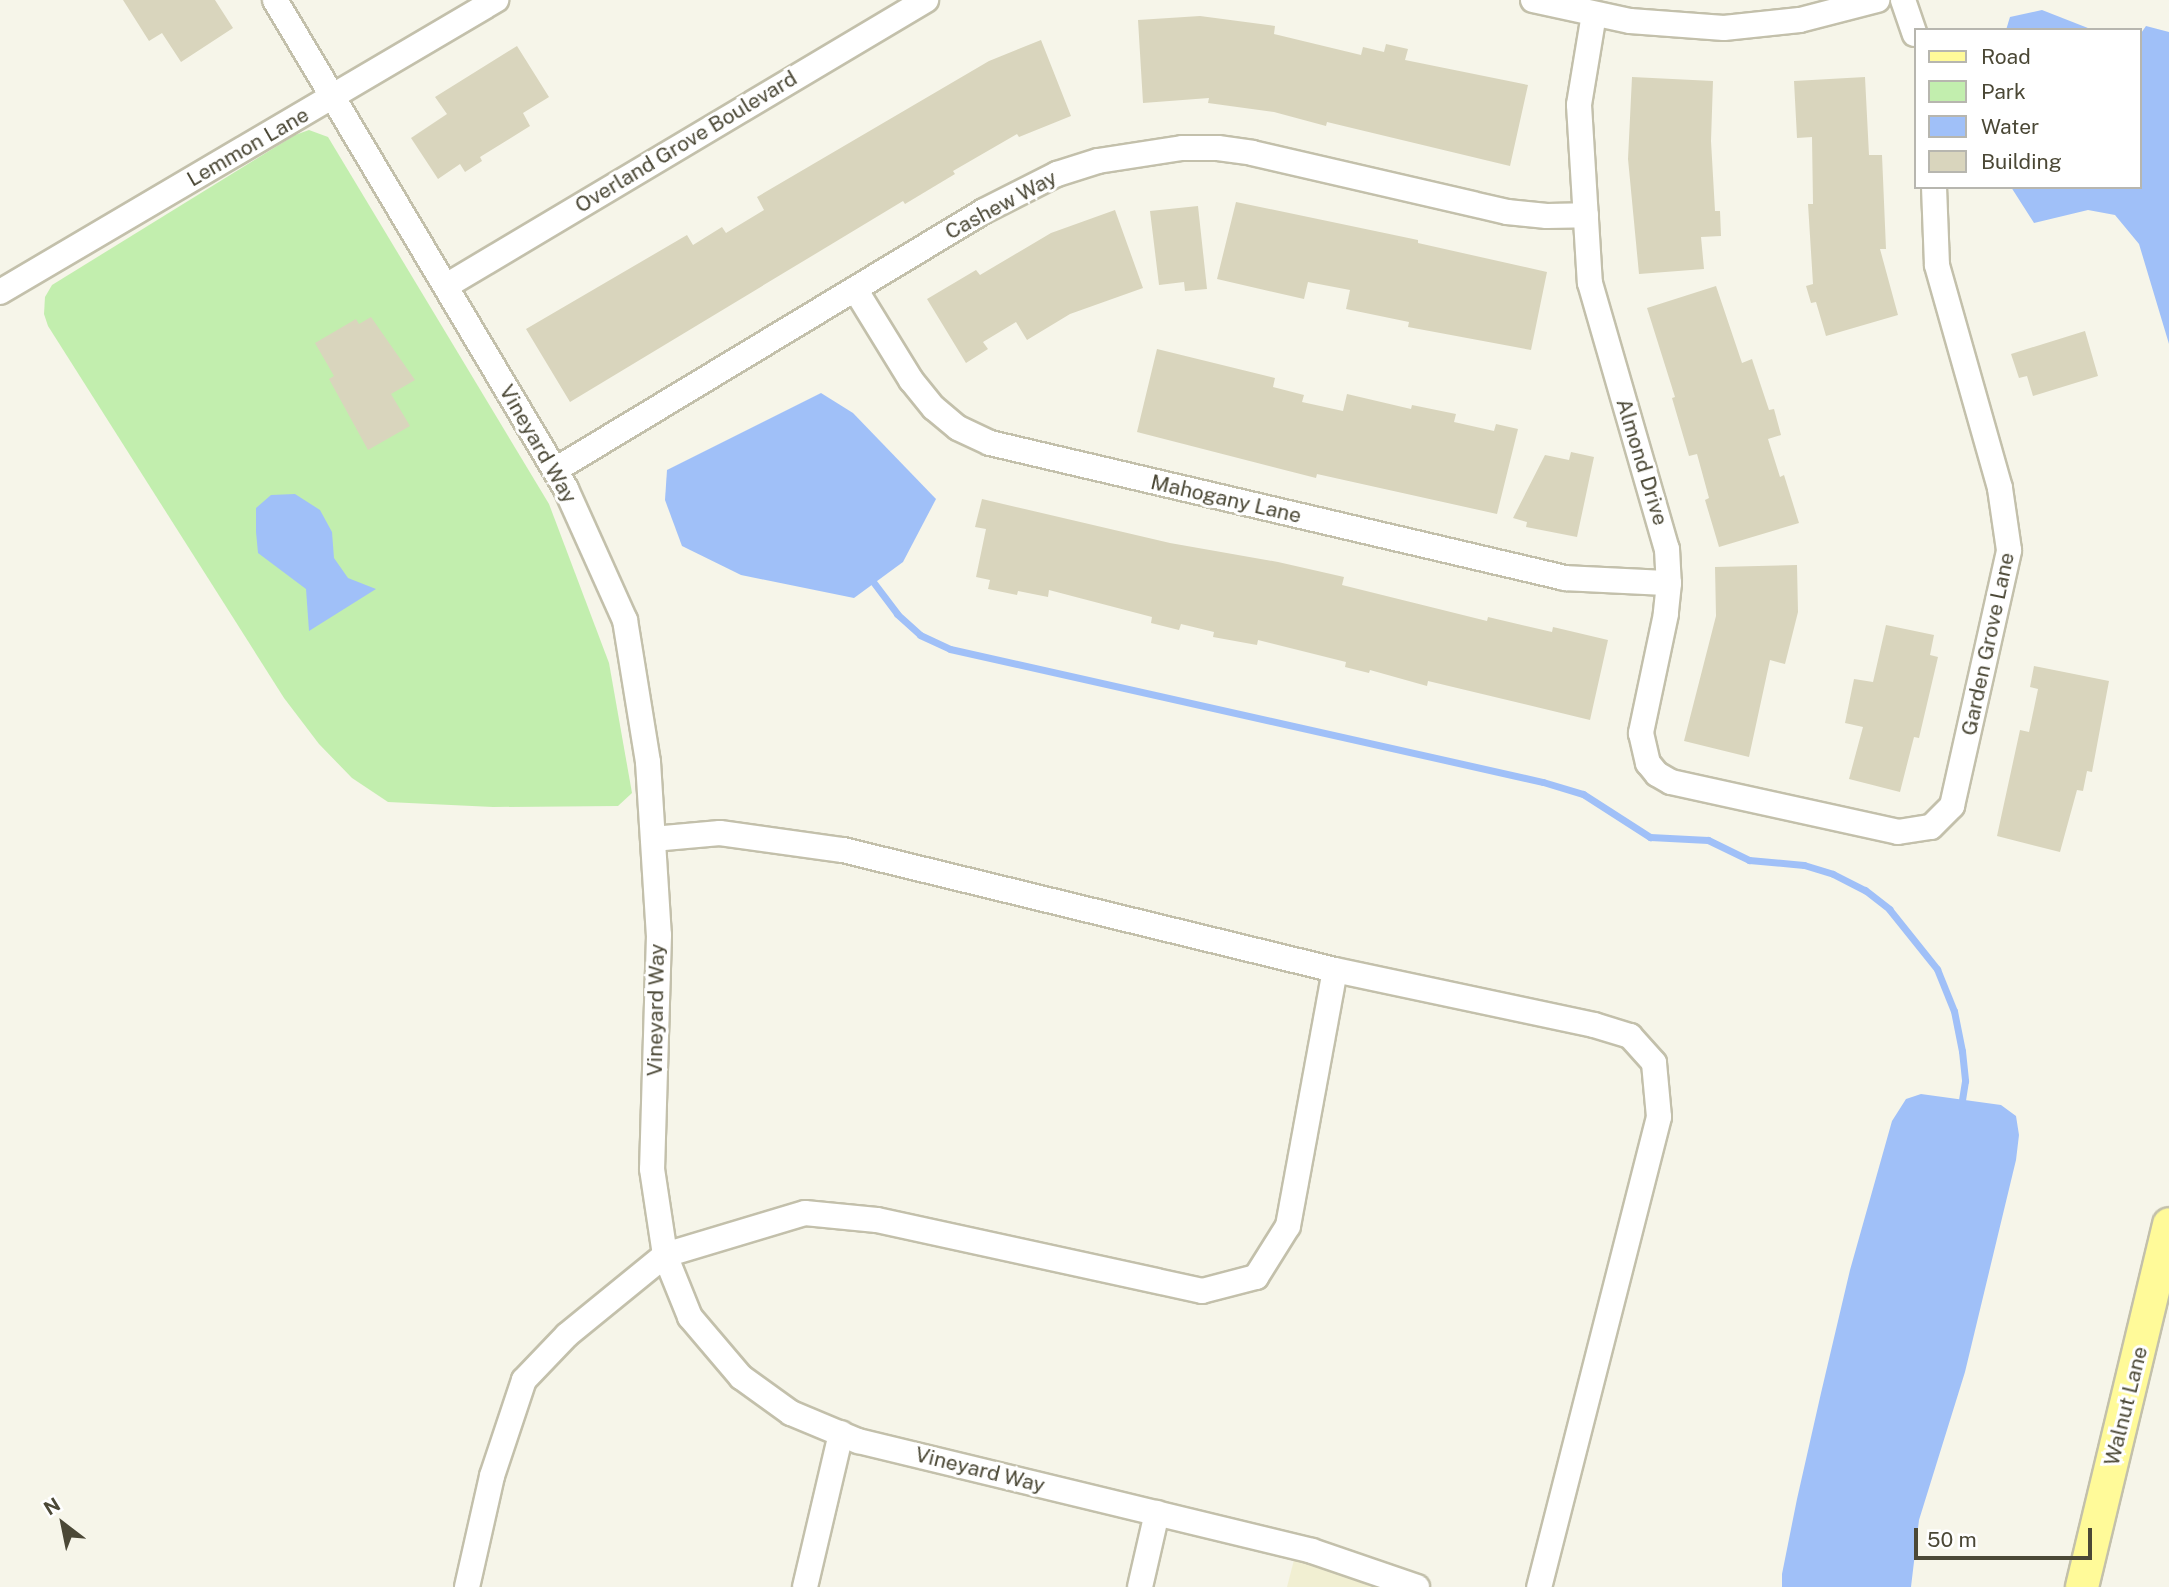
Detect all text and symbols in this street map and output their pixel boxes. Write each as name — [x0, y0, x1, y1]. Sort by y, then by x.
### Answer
legend — [1913, 28, 2141, 189]
text: Road — [1981, 44, 2031, 69]
street label: Overland Grove Boulevard — [570, 66, 802, 218]
text: Park — [1981, 79, 2026, 104]
street label: Lemmon Lane — [183, 102, 313, 192]
text: Water — [1981, 114, 2039, 139]
text: Building — [1981, 149, 2062, 174]
street label: Cashew Way — [941, 165, 1061, 245]
street label: Vineyard Way — [494, 380, 582, 508]
street label: Almond Drive — [1611, 396, 1673, 528]
street label: Mahogany Lane — [1148, 469, 1304, 529]
street label: Garden Grove Lane — [1956, 550, 2020, 738]
street label: Vineyard Way — [642, 943, 670, 1077]
street label: Walnut Lane — [2099, 1344, 2153, 1468]
street label: Vineyard Way — [912, 1442, 1048, 1498]
north arrow — [28, 1489, 98, 1559]
text: N — [40, 1493, 64, 1519]
scale bar — [1917, 1514, 2096, 1558]
text: 50 m — [1927, 1527, 1977, 1552]

